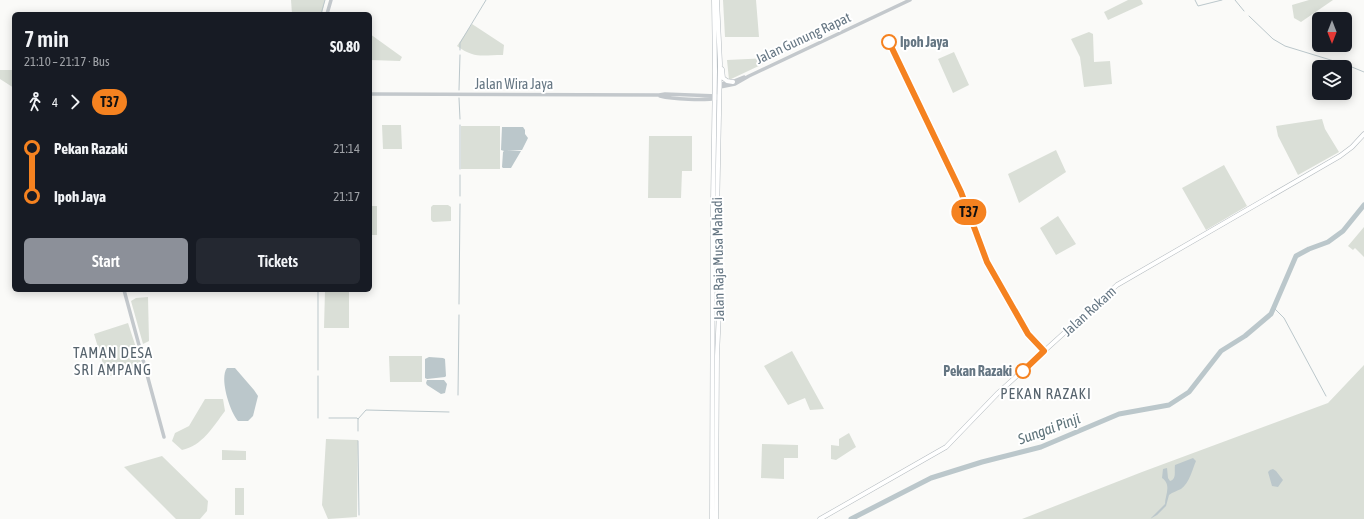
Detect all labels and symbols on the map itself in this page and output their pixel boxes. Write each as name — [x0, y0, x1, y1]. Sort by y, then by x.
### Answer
street label: Jalan Gunung Rapat — [753, 9, 853, 67]
north arrow — [1312, 12, 1352, 52]
marker: Ipoh Jaya — [881, 34, 897, 50]
place label: Ipoh Jaya — [900, 34, 949, 50]
street label: Jalan Wira Jaya — [475, 76, 553, 92]
street label: Jalan Raja Musa Mahadi — [709, 197, 727, 321]
line badge: T37 — [946, 199, 992, 225]
street label: Jalan Rokam — [1059, 283, 1119, 339]
district label: TAMAN DESA SRI AMPANG — [73, 344, 153, 378]
place label: Pekan Razaki — [943, 363, 1012, 379]
marker: Pekan Razaki — [1015, 363, 1031, 379]
district label: PEKAN RAZAKI — [1000, 385, 1092, 402]
water label: Sungai Pinji — [1015, 409, 1083, 448]

